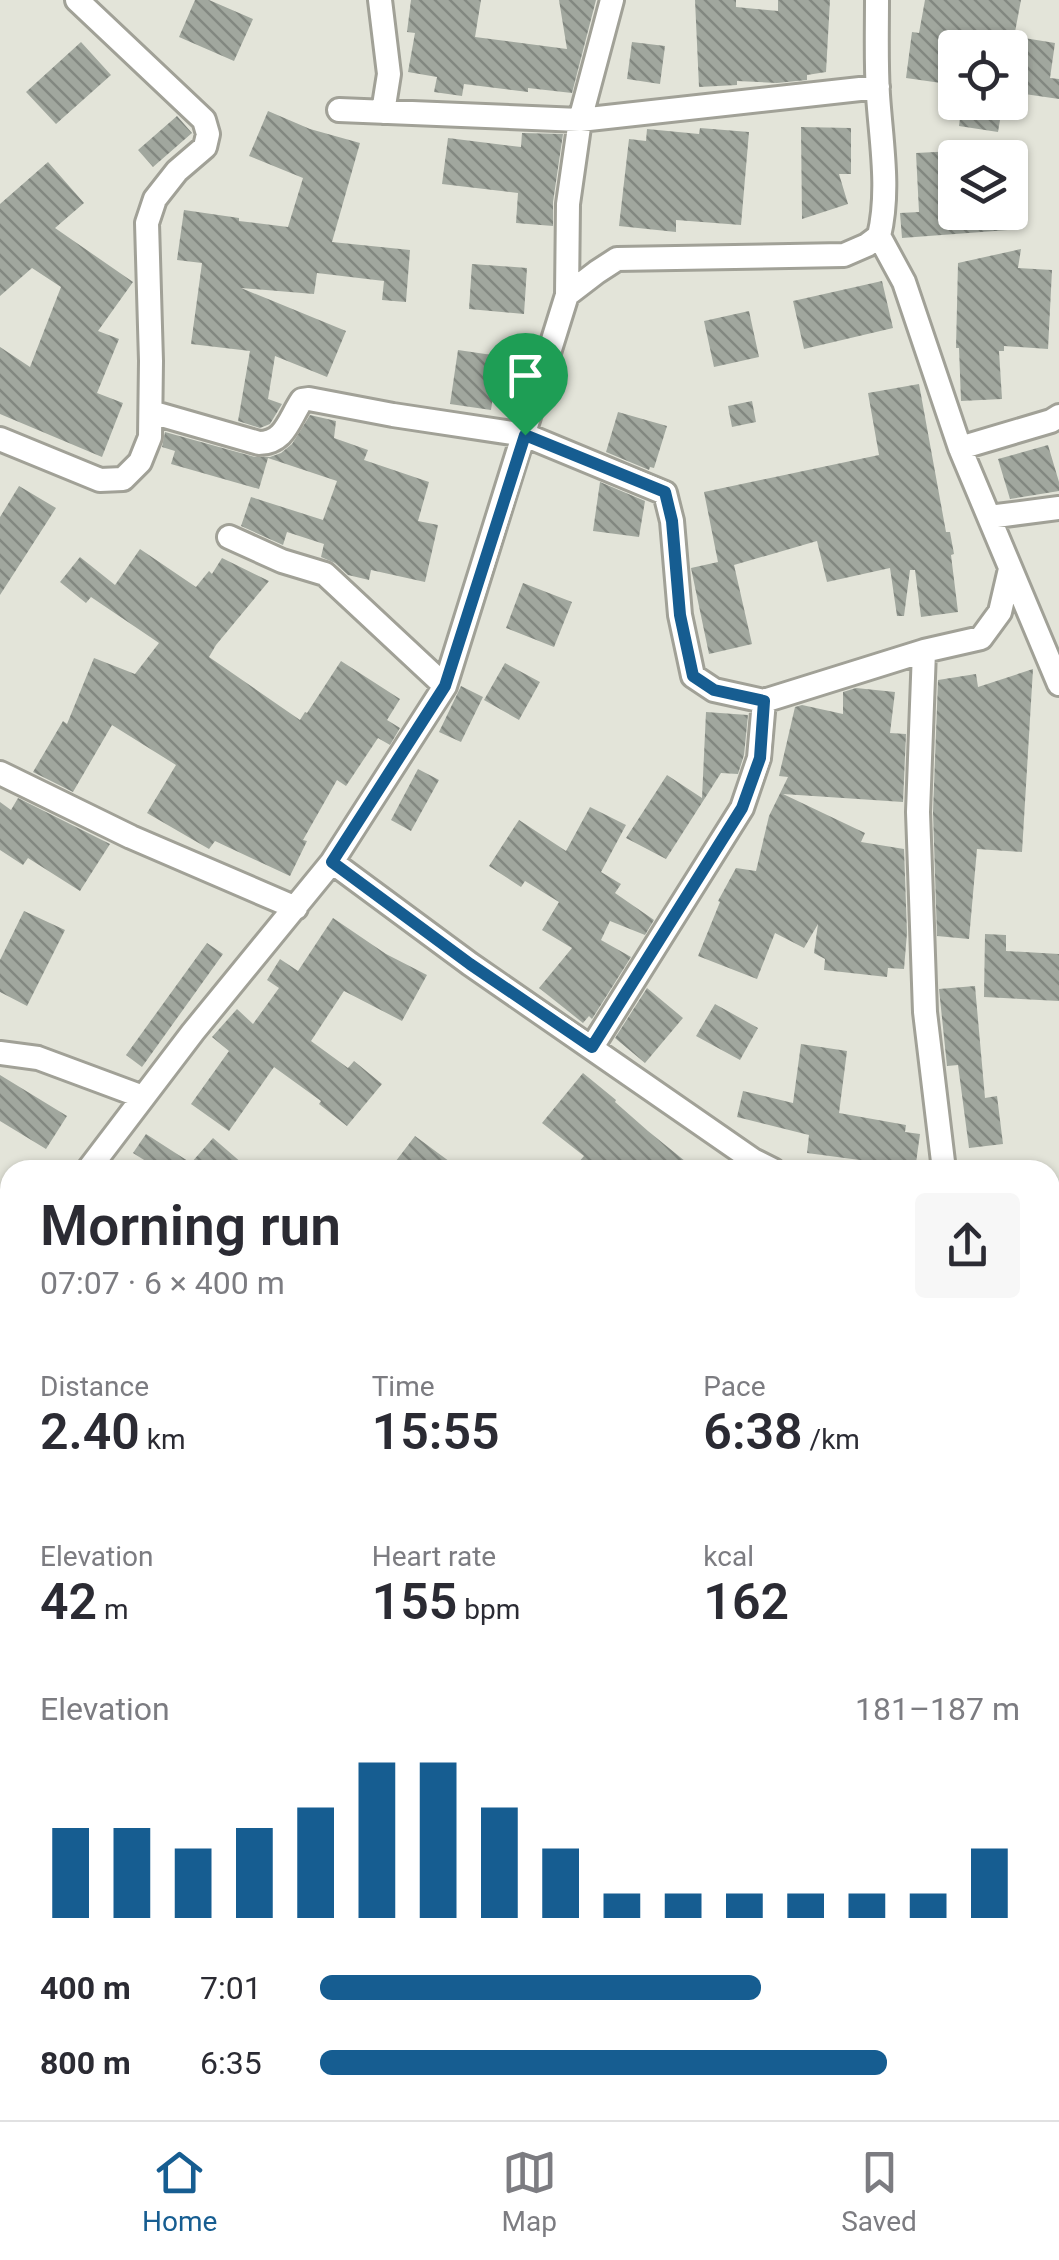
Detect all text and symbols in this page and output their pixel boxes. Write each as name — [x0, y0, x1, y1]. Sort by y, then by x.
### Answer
map controls — [938, 30, 1028, 230]
button: locate — [938, 30, 1028, 120]
button: layers — [938, 140, 1028, 230]
pin — [483, 333, 568, 436]
icon: arrive — [498, 348, 553, 403]
button: share — [915, 1193, 1020, 1298]
text: Morning run — [40, 1194, 341, 1258]
text: 07:07 · 6 × 400 m — [40, 1264, 285, 1302]
text: Distance — [40, 1370, 149, 1403]
text: Time — [372, 1370, 435, 1403]
text: Pace — [703, 1370, 766, 1403]
text: 2.40 — [40, 1403, 140, 1461]
text: 15:55 — [372, 1403, 500, 1461]
text: 6:38 — [703, 1403, 803, 1461]
text: km — [140, 1423, 186, 1456]
text: /km — [803, 1423, 860, 1456]
text: Elevation — [40, 1540, 153, 1573]
text: Heart rate — [372, 1540, 496, 1573]
text: kcal — [703, 1540, 754, 1573]
text: 42 — [40, 1573, 97, 1631]
text: 155 — [372, 1573, 457, 1631]
text: 162 — [703, 1573, 789, 1631]
text: m — [97, 1593, 129, 1626]
text: bpm — [457, 1593, 520, 1626]
text: Elevation — [40, 1690, 170, 1728]
text: 181–187 m — [855, 1690, 1020, 1728]
text: 400 m — [40, 1969, 131, 2007]
text: 7:01 — [200, 1969, 262, 2007]
text: 800 m — [40, 2044, 131, 2082]
text: 6:35 — [200, 2044, 262, 2082]
tab: Home — [142, 2145, 217, 2238]
tab: Map — [502, 2145, 557, 2238]
tab: Saved — [841, 2145, 917, 2238]

